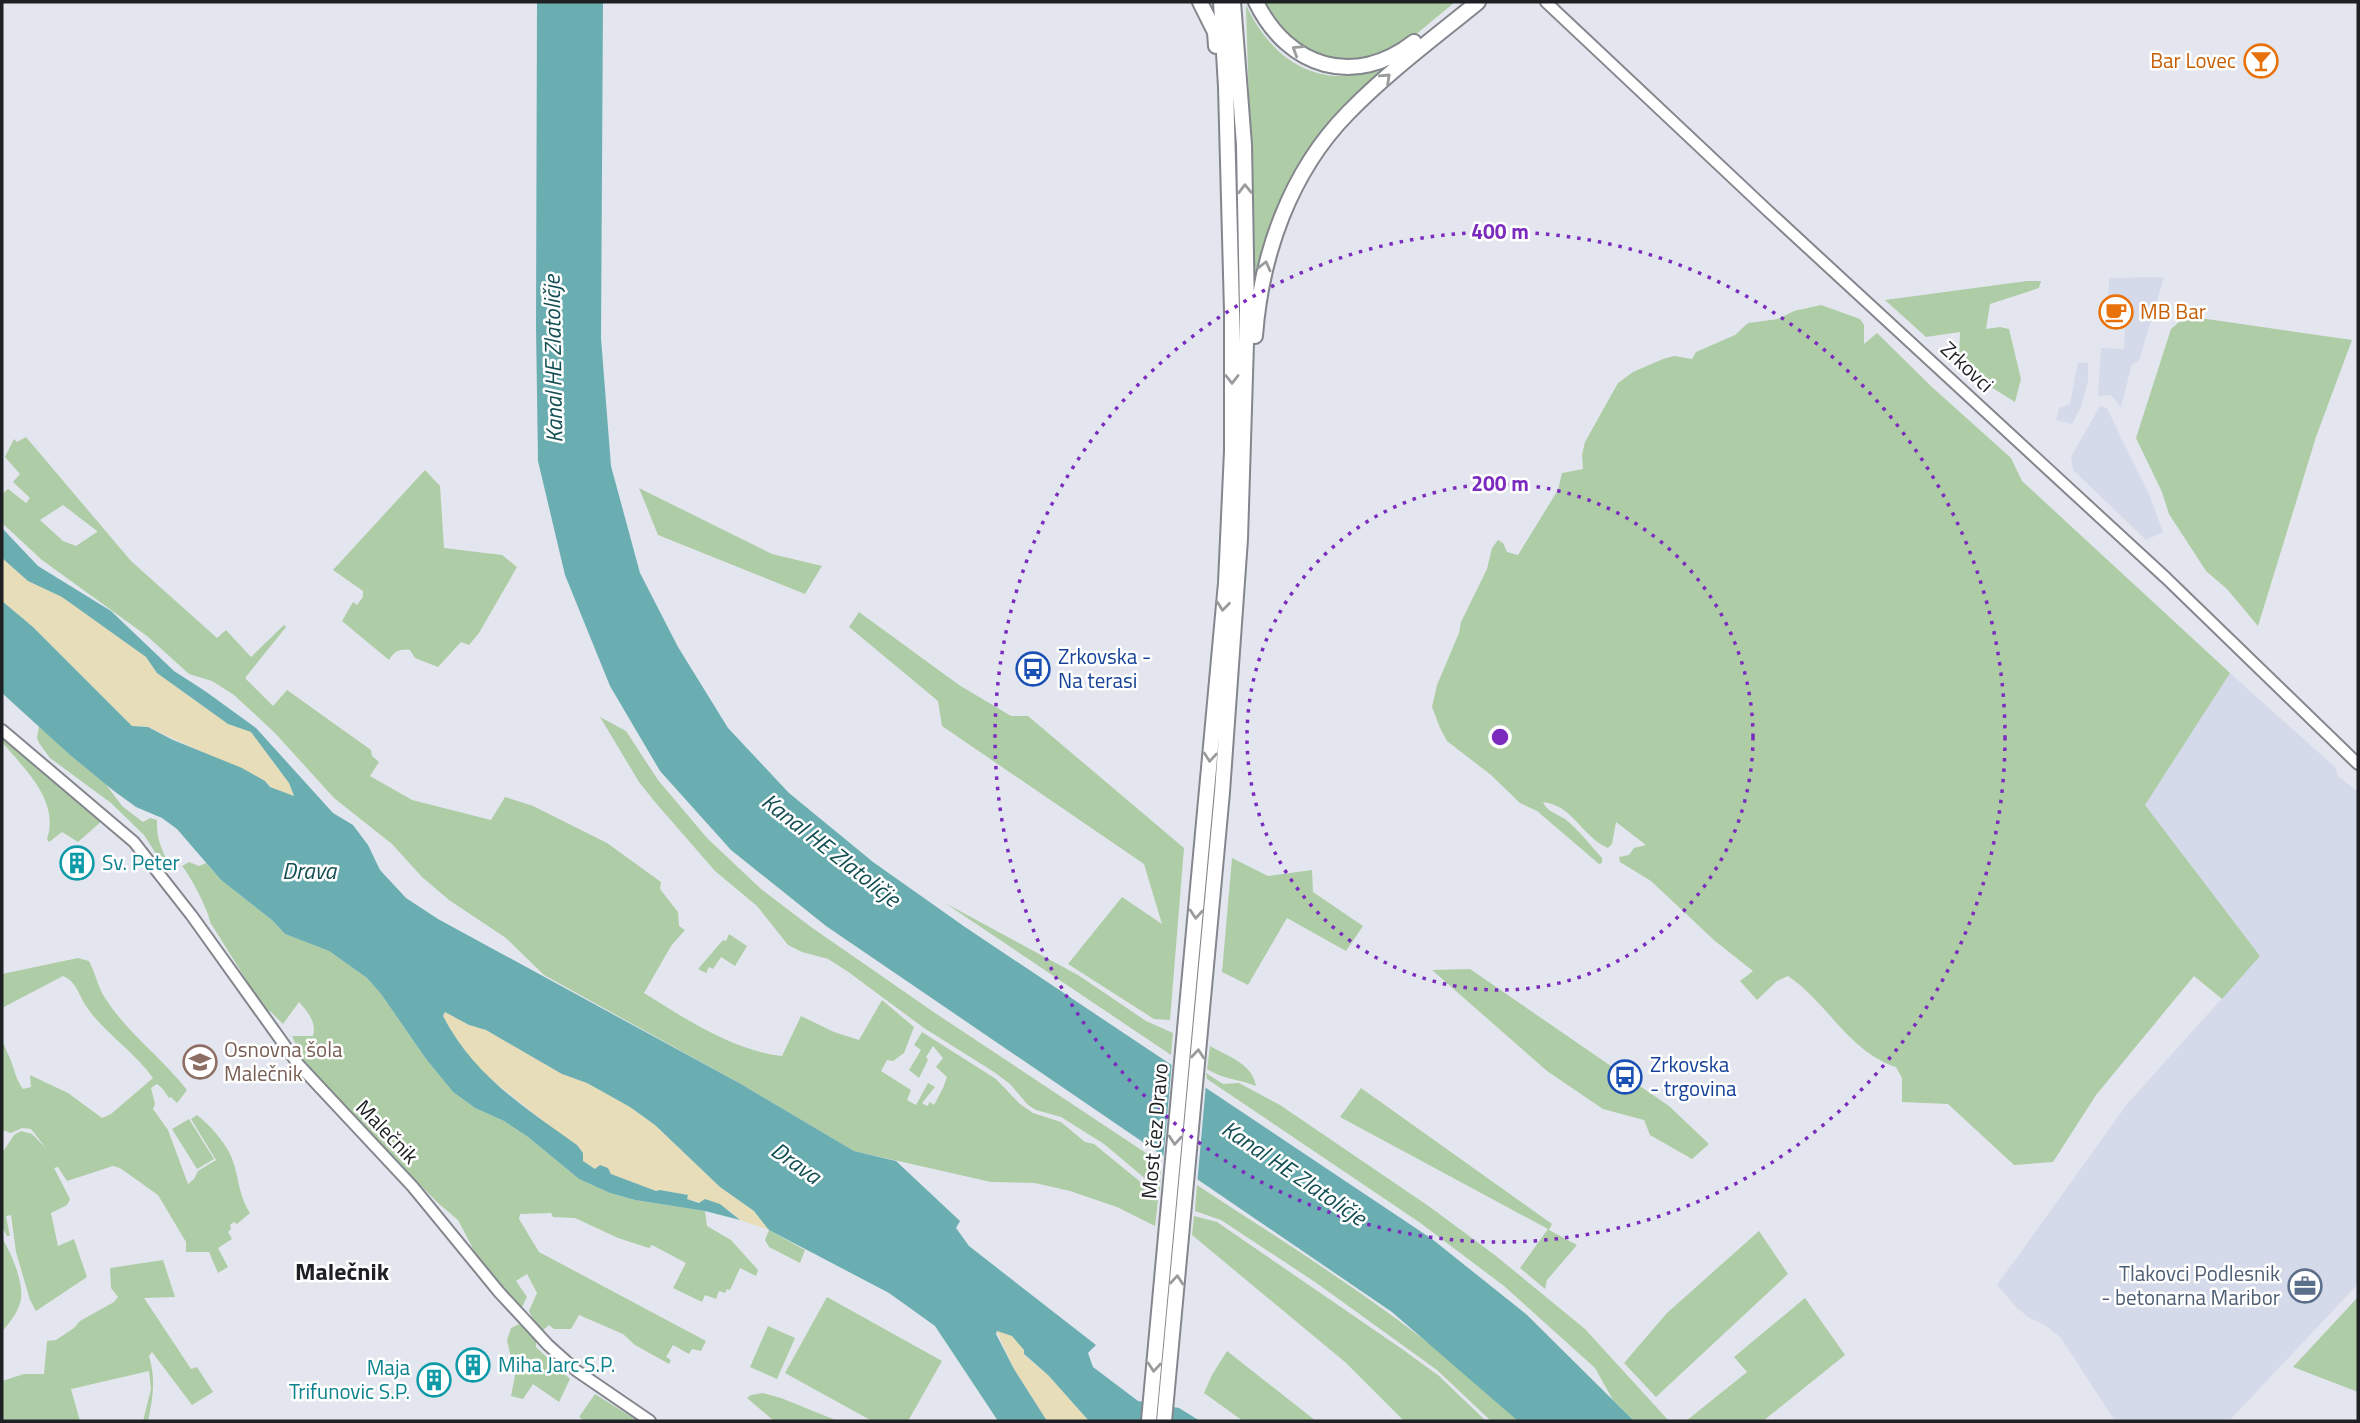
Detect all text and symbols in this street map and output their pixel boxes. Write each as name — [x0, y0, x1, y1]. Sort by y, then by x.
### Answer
bar icon: Bar Lovec — [2242, 42, 2280, 80]
place label: Bar Lovec — [2150, 44, 2236, 76]
one-way arrow — [1292, 46, 1305, 59]
one-way arrow — [1378, 74, 1391, 87]
one-way arrow — [1237, 184, 1252, 195]
text: 400 m — [1471, 215, 1529, 247]
one-way arrow — [1257, 261, 1271, 273]
water label: Kanal HE Zlatoličje — [534, 273, 571, 443]
cafe icon: MB Bar — [2097, 293, 2135, 331]
place label: MB Bar — [2140, 295, 2206, 327]
street label: Zrkovci — [1934, 333, 2002, 399]
one-way arrow — [1224, 374, 1240, 385]
text: 200 m — [1471, 467, 1529, 499]
one-way arrow — [1216, 601, 1231, 612]
place label: Zrkovska - Na terasi — [1058, 640, 1151, 696]
bus stop icon: Zrkovska - Na terasi — [1014, 650, 1052, 688]
centre of rings — [1488, 725, 1512, 749]
one-way arrow — [1203, 752, 1218, 763]
water label: Kanal HE Zlatoličje — [754, 784, 909, 916]
building icon: Sv. Peter — [58, 844, 96, 882]
place label: Sv. Peter — [102, 846, 180, 878]
water label: Drava — [282, 853, 338, 888]
one-way arrow — [1189, 908, 1204, 919]
place label: Osnovna šola Malečnik — [224, 1033, 343, 1089]
school or university icon: Osnovna šola Malečnik — [181, 1043, 219, 1081]
one-way arrow — [1190, 1048, 1205, 1059]
place label: Zrkovska - trgovina — [1650, 1048, 1737, 1104]
bus stop icon: Zrkovska - trgovina — [1606, 1058, 1644, 1096]
street label: Most čez Dravo — [1132, 1062, 1176, 1200]
street label: Malečnik — [349, 1092, 427, 1171]
water label: Kanal HE Zlatoličje — [1215, 1111, 1375, 1235]
water label: Drava — [764, 1133, 830, 1193]
one-way arrow — [1168, 1135, 1183, 1146]
district label: Malečnik — [295, 1253, 390, 1289]
place label: Tlakovci Podlesnik - betonarna Maribor — [2101, 1257, 2280, 1313]
office icon: Tlakovci Podlesnik - betonarna Maribor — [2286, 1267, 2324, 1305]
one-way arrow — [1170, 1274, 1185, 1286]
building icon: Miha Jarc S.P. — [454, 1346, 492, 1384]
place label: Miha Jarc S.P. — [498, 1348, 615, 1380]
place label: Maja Trifunovic S.P. — [289, 1351, 410, 1407]
building icon: Maja Trifunovic S.P. — [415, 1361, 453, 1399]
one-way arrow — [1147, 1361, 1162, 1372]

